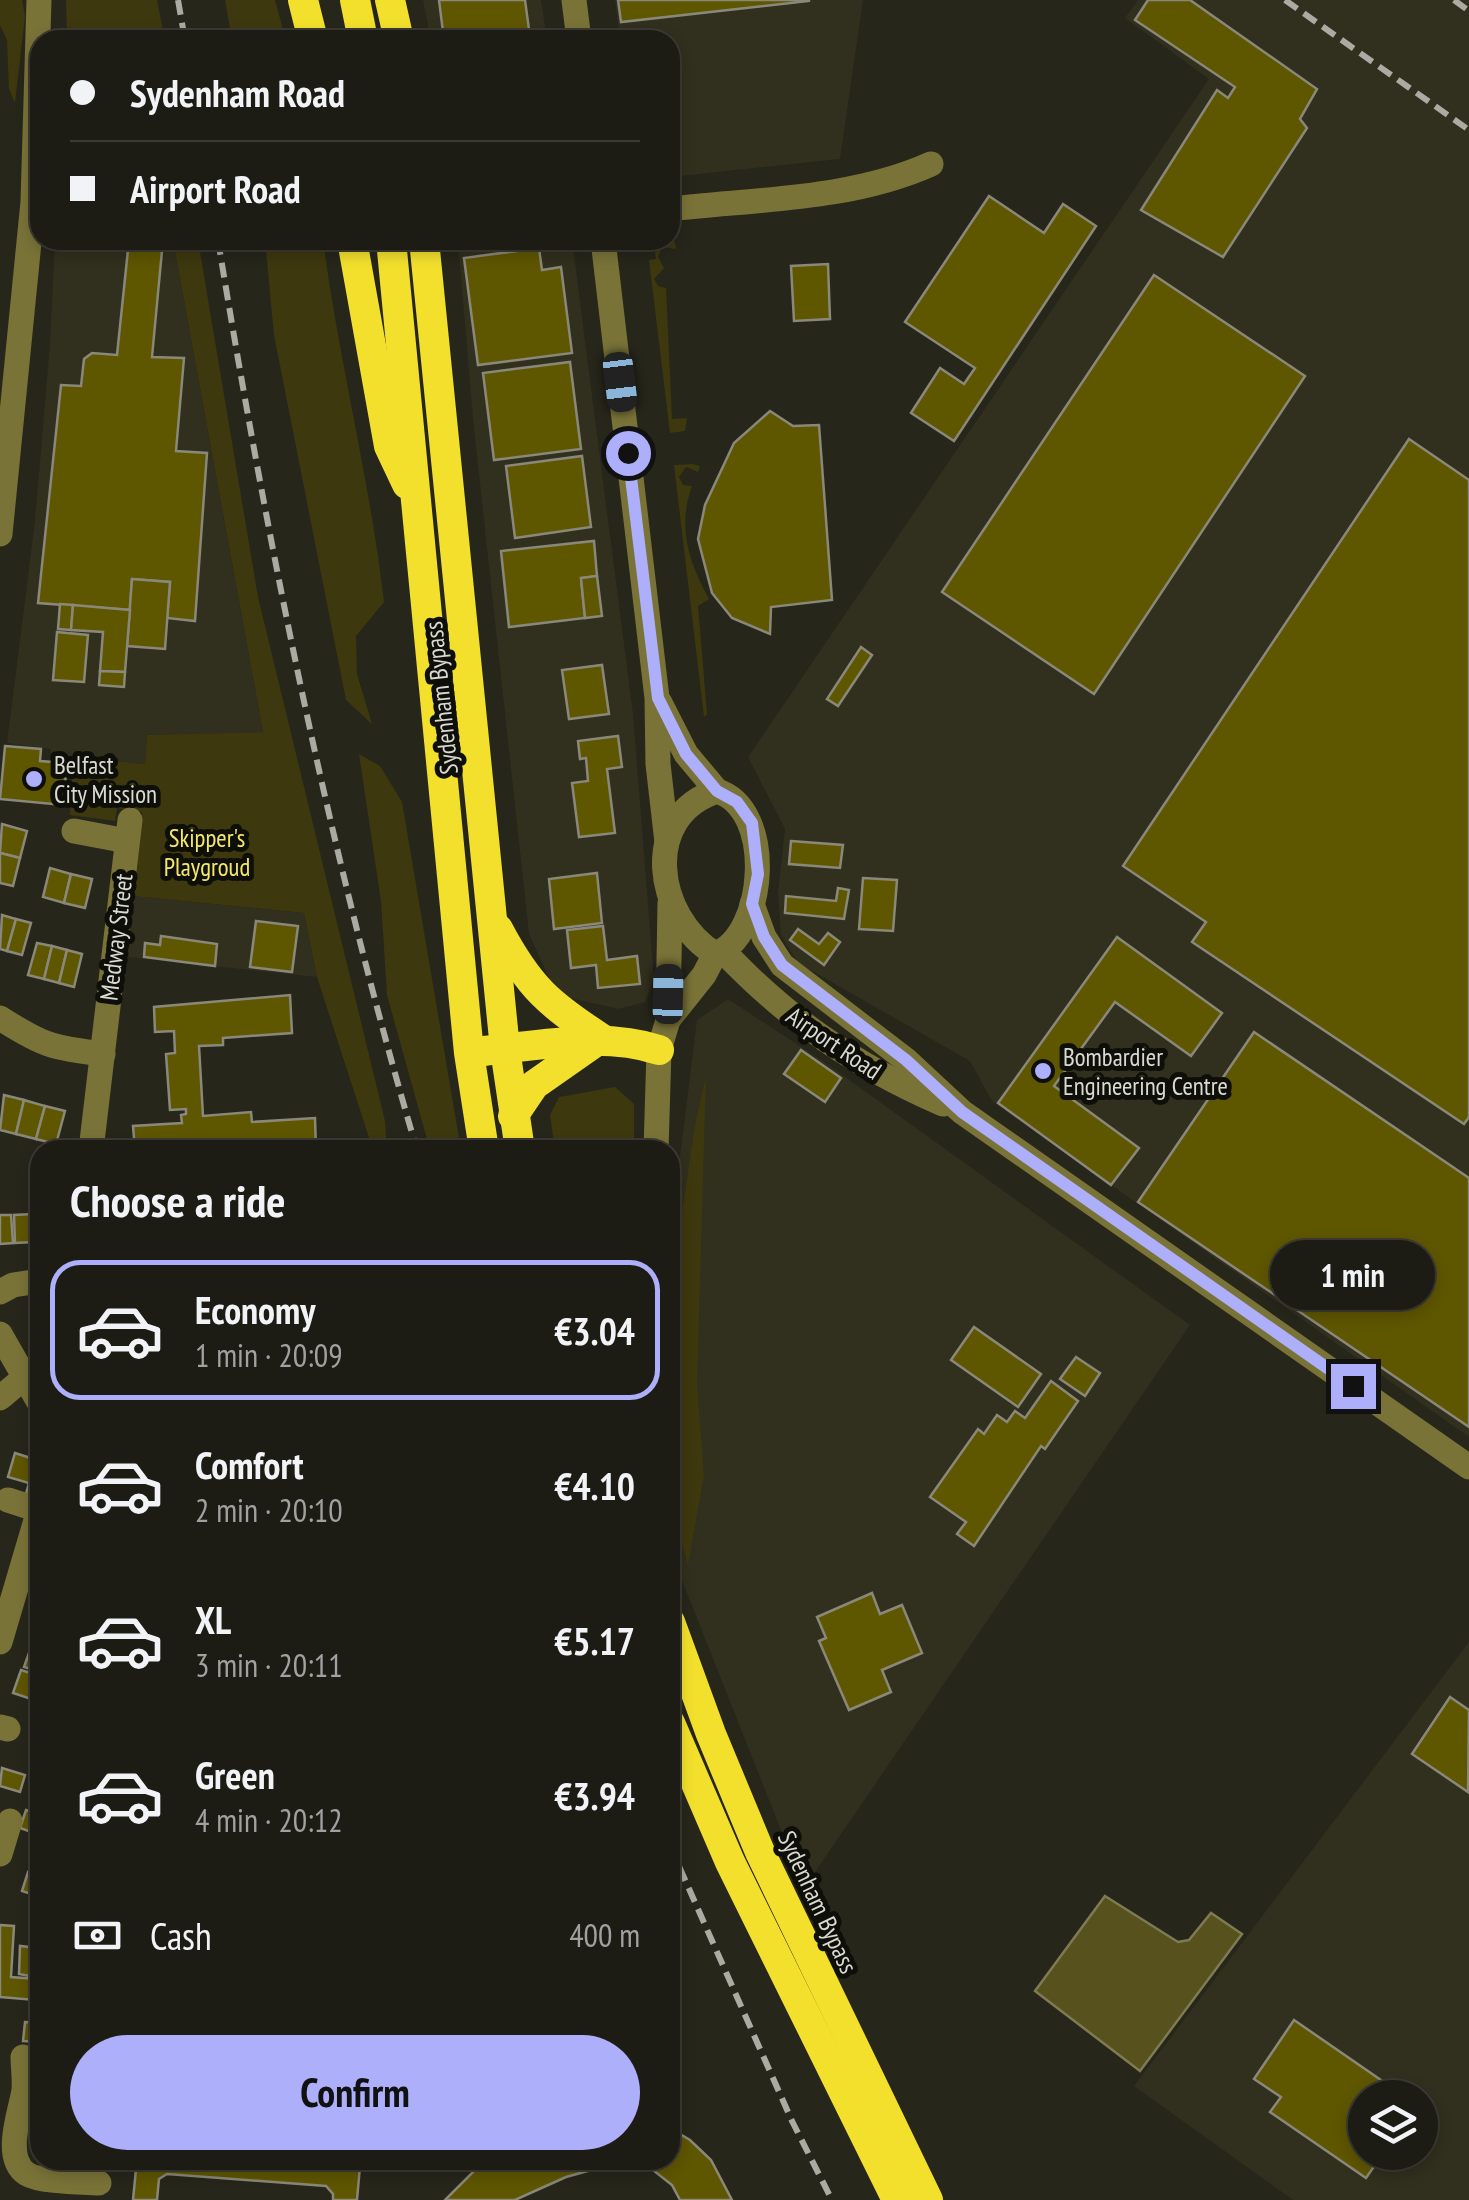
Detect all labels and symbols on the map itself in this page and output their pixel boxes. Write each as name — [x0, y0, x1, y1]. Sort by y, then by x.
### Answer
car — [601, 350, 639, 414]
route start — [606, 431, 651, 476]
street label: Sydenham Bypass — [417, 620, 465, 776]
place label: Belfast City Mission — [54, 749, 157, 810]
marker: Belfast City Mission — [23, 768, 45, 790]
park label: Skipper's Playgroud — [164, 822, 250, 883]
street label: Medway Street — [92, 872, 140, 1002]
car — [652, 964, 684, 1024]
street label: Airport Road — [780, 1000, 888, 1086]
place label: Bombardier Engineering Centre — [1063, 1041, 1228, 1102]
marker: Bombardier Engineering Centre — [1032, 1060, 1054, 1082]
callout: 1 min — [1270, 1241, 1436, 1311]
route end — [1331, 1364, 1376, 1409]
street label: Sydenham Bypass — [771, 1826, 865, 1978]

